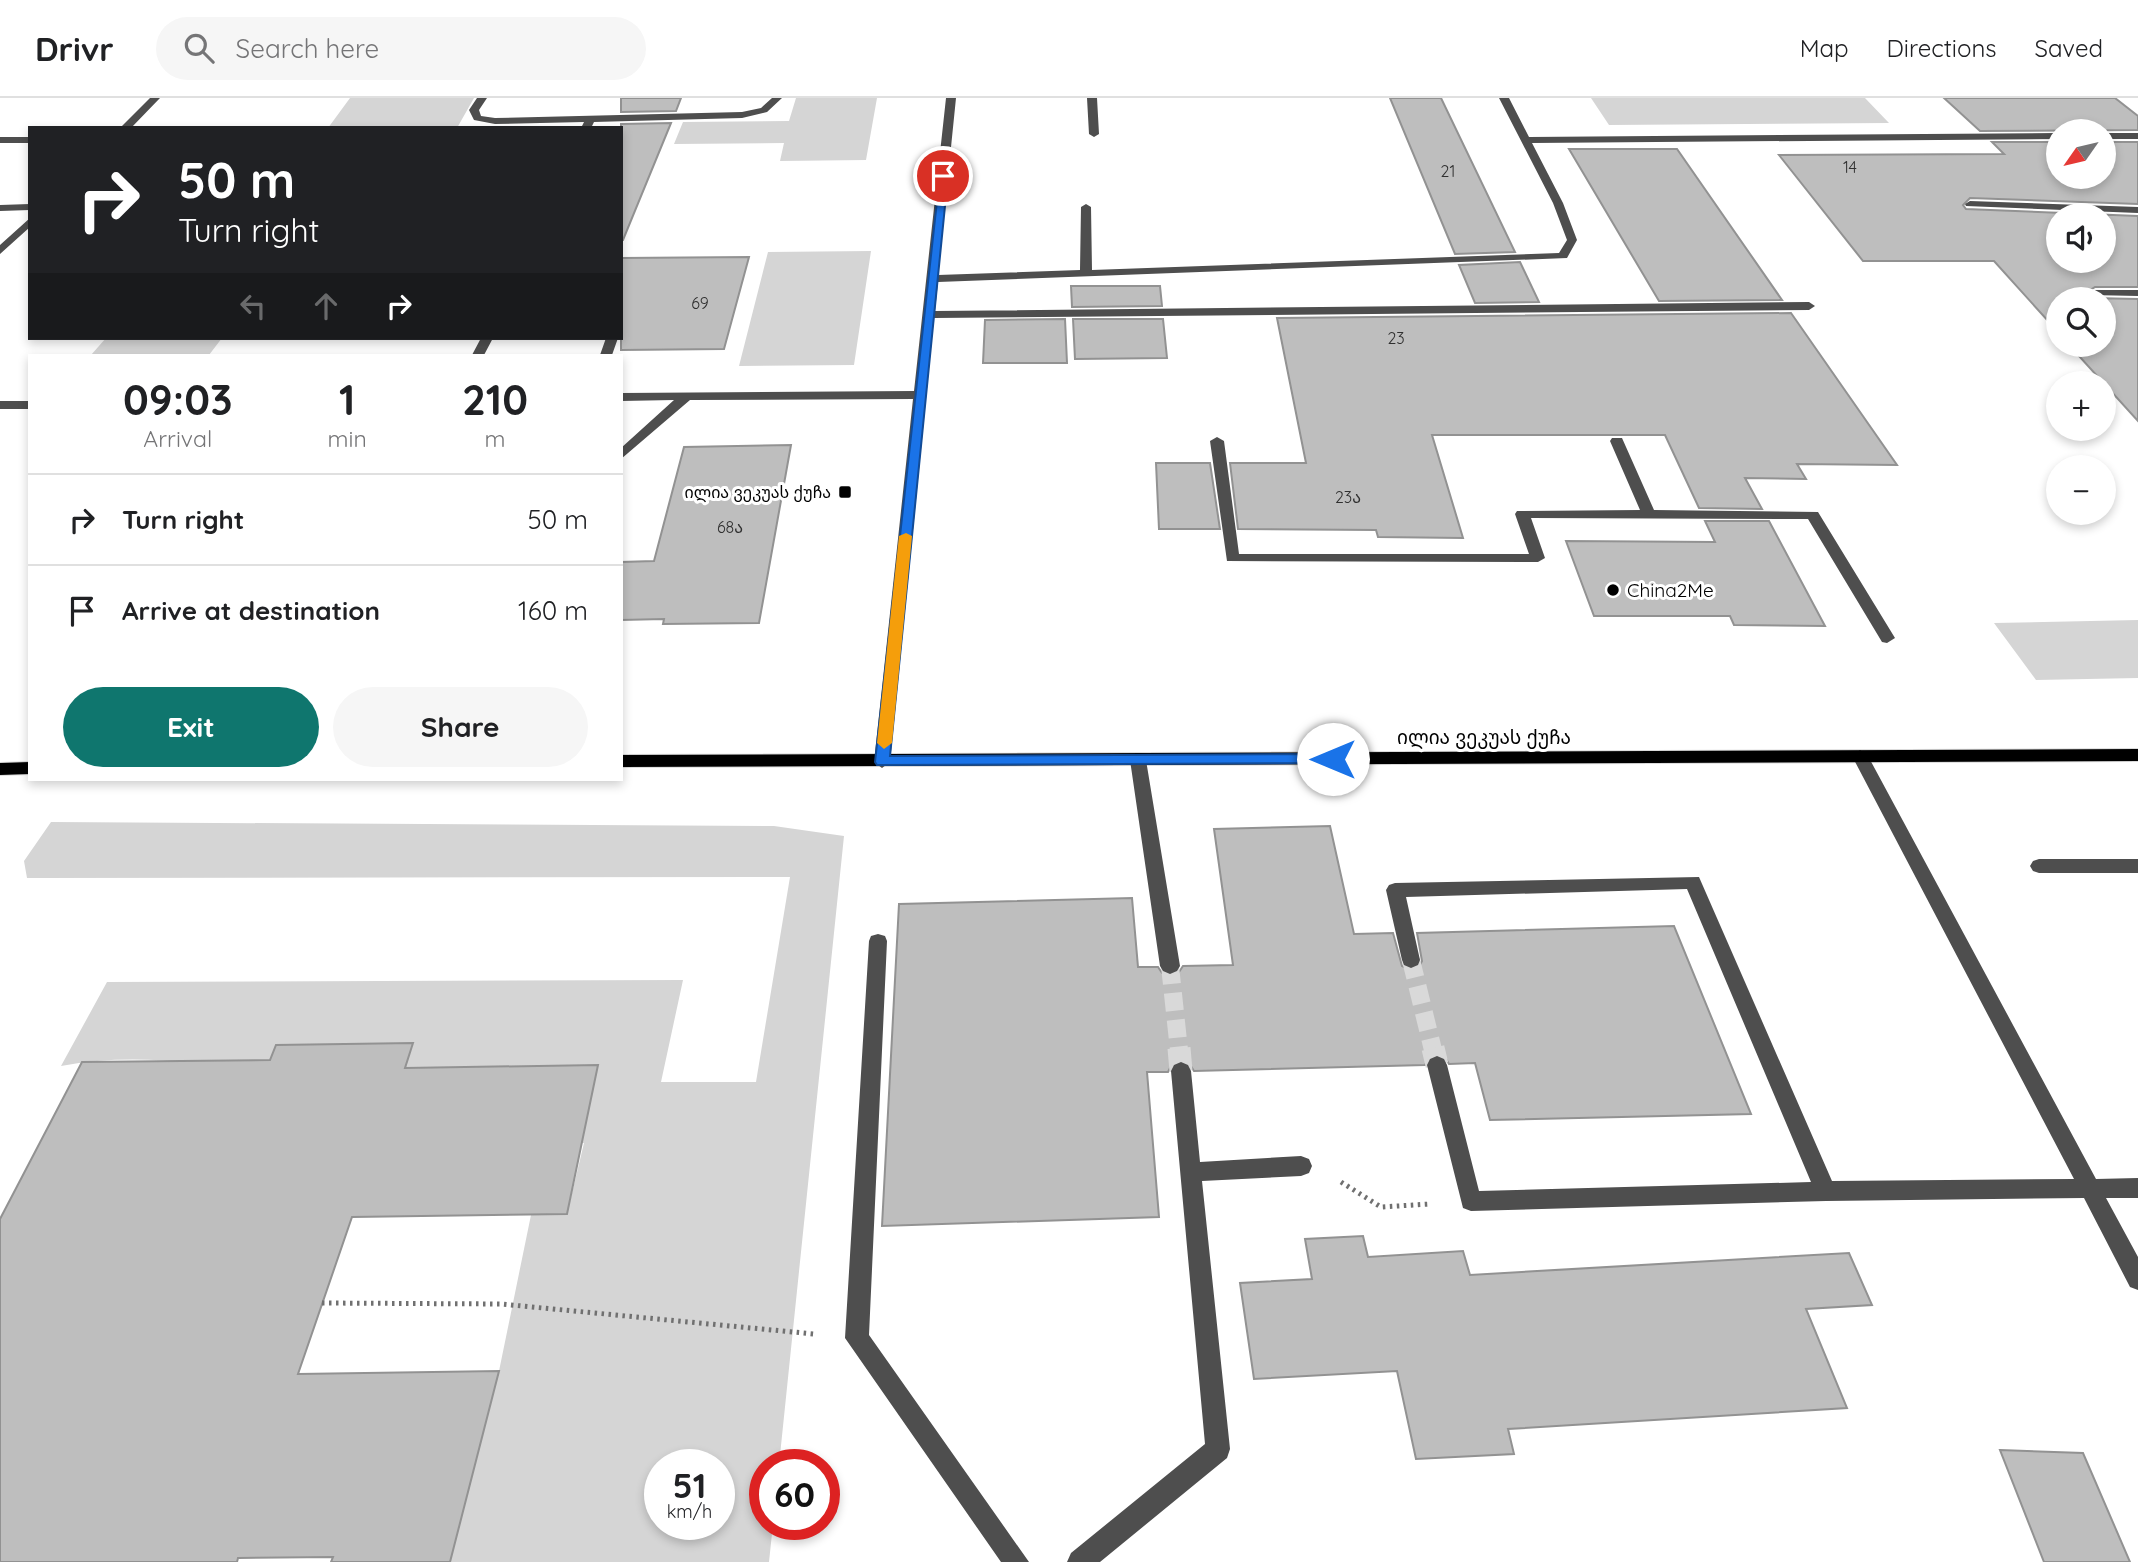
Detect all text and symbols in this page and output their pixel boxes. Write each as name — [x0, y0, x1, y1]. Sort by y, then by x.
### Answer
search box — [156, 17, 646, 80]
text: Drivr — [35, 28, 114, 69]
icon: search — [180, 29, 218, 67]
text: Search here — [236, 32, 379, 65]
text: Map — [1800, 33, 1849, 63]
text: Directions — [1887, 33, 1997, 63]
text: Saved — [2035, 33, 2103, 63]
north arrow — [2046, 119, 2116, 189]
map controls — [2046, 119, 2116, 525]
pin — [913, 146, 973, 206]
text: 50 m — [178, 149, 295, 210]
icon: right — [63, 154, 154, 245]
icon: arrive — [924, 157, 962, 195]
house number: 14 — [1843, 157, 1857, 177]
house number: 21 — [1441, 161, 1455, 181]
button: sound — [2046, 203, 2116, 273]
text: Turn right — [178, 210, 319, 250]
icon: left — [234, 287, 272, 325]
icon: ahead — [307, 287, 345, 325]
icon: right — [380, 287, 418, 325]
button: search — [2046, 287, 2116, 357]
house number: 69 — [691, 293, 709, 313]
house number: 23 — [1387, 328, 1405, 348]
button: + — [2046, 371, 2116, 441]
text: 09:03 — [123, 373, 233, 426]
text: 1 — [339, 373, 355, 426]
text: 210 — [462, 373, 528, 426]
text: Arrival — [143, 424, 212, 453]
text: min — [328, 424, 367, 453]
text: m — [484, 424, 505, 453]
button: − — [2046, 455, 2116, 525]
place label: ილია ვეკუას ქუჩა — [685, 482, 831, 503]
marker: ილია ვეკუას ქუჩა — [837, 484, 853, 500]
house number: 23ა — [1335, 487, 1361, 507]
icon: right — [63, 501, 101, 539]
text: Turn right — [122, 503, 244, 536]
text: 50 m — [528, 503, 588, 536]
house number: 68ა — [717, 517, 743, 537]
place label: China2Me — [1627, 578, 1714, 602]
marker: China2Me — [1605, 582, 1621, 598]
icon: arrive — [63, 592, 101, 630]
text: Arrive at destination — [122, 594, 380, 627]
text: 160 m — [518, 594, 588, 627]
button: Exit — [63, 687, 319, 767]
button: Share — [333, 687, 588, 767]
position arrow — [1296, 722, 1370, 796]
street label: ილია ვეკუას ქუჩა — [1397, 725, 1571, 750]
speed limit sign: 60 — [749, 1449, 840, 1540]
text: 51 — [673, 1463, 706, 1507]
text: km/h — [667, 1500, 712, 1523]

